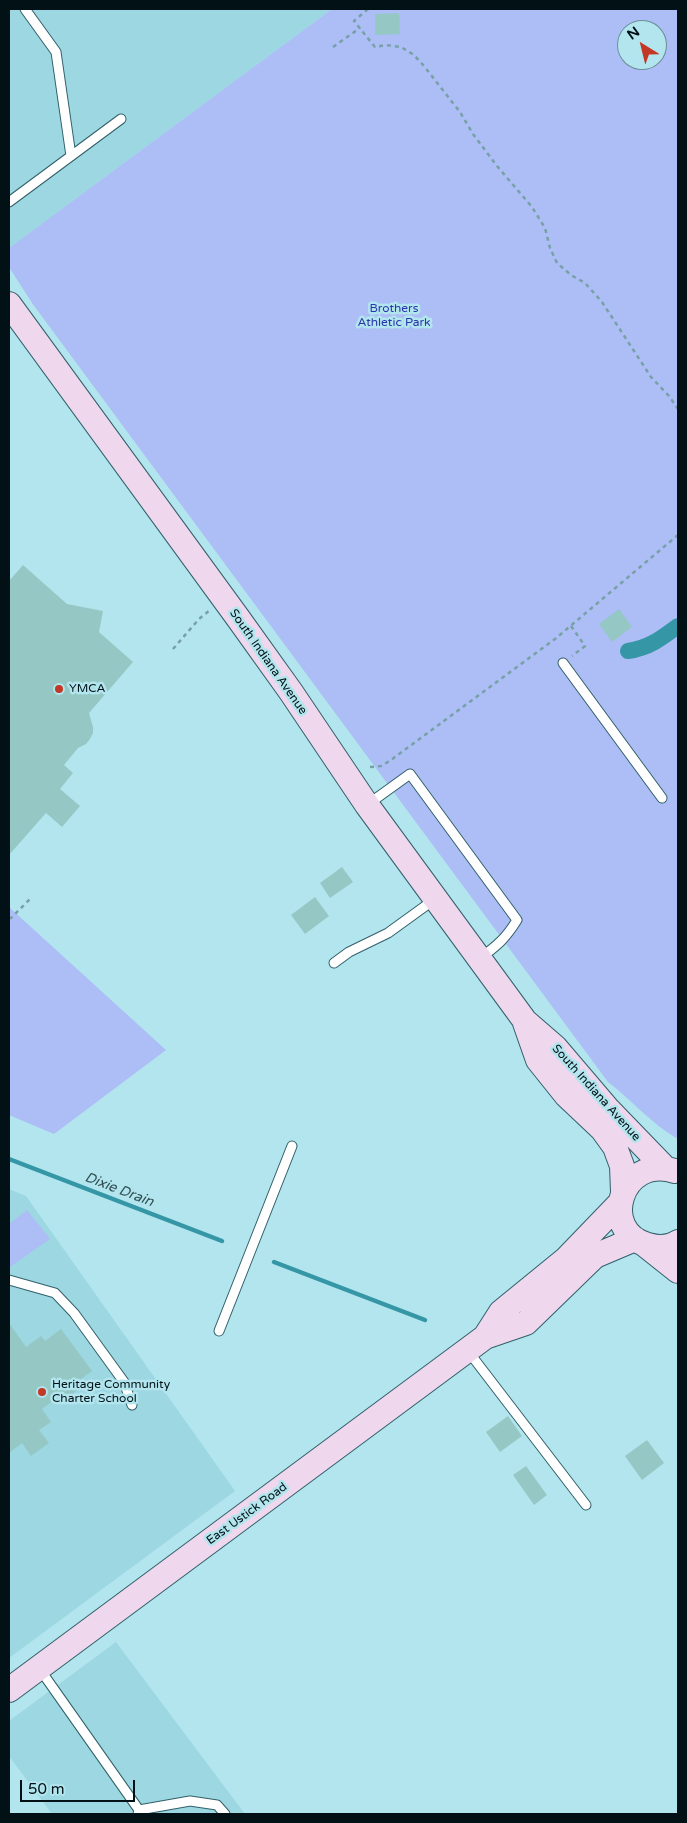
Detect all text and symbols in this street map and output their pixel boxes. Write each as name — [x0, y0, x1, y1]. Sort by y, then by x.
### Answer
north arrow — [617, 20, 667, 70]
text: N — [624, 23, 643, 43]
park label: Brothers Athletic Park — [357, 302, 431, 330]
street label: South Indiana Avenue — [226, 607, 310, 717]
place label: YMCA — [69, 682, 106, 696]
marker: YMCA — [53, 683, 65, 695]
street label: South Indiana Avenue — [549, 1042, 643, 1144]
water label: Dixie Drain — [82, 1169, 156, 1211]
place label: Heritage Community Charter School — [52, 1378, 170, 1406]
marker: Heritage Community Charter School — [36, 1386, 48, 1398]
street label: East Ustick Road — [204, 1480, 290, 1548]
scale bar — [22, 1770, 138, 1802]
text: 50 m — [28, 1780, 65, 1798]

